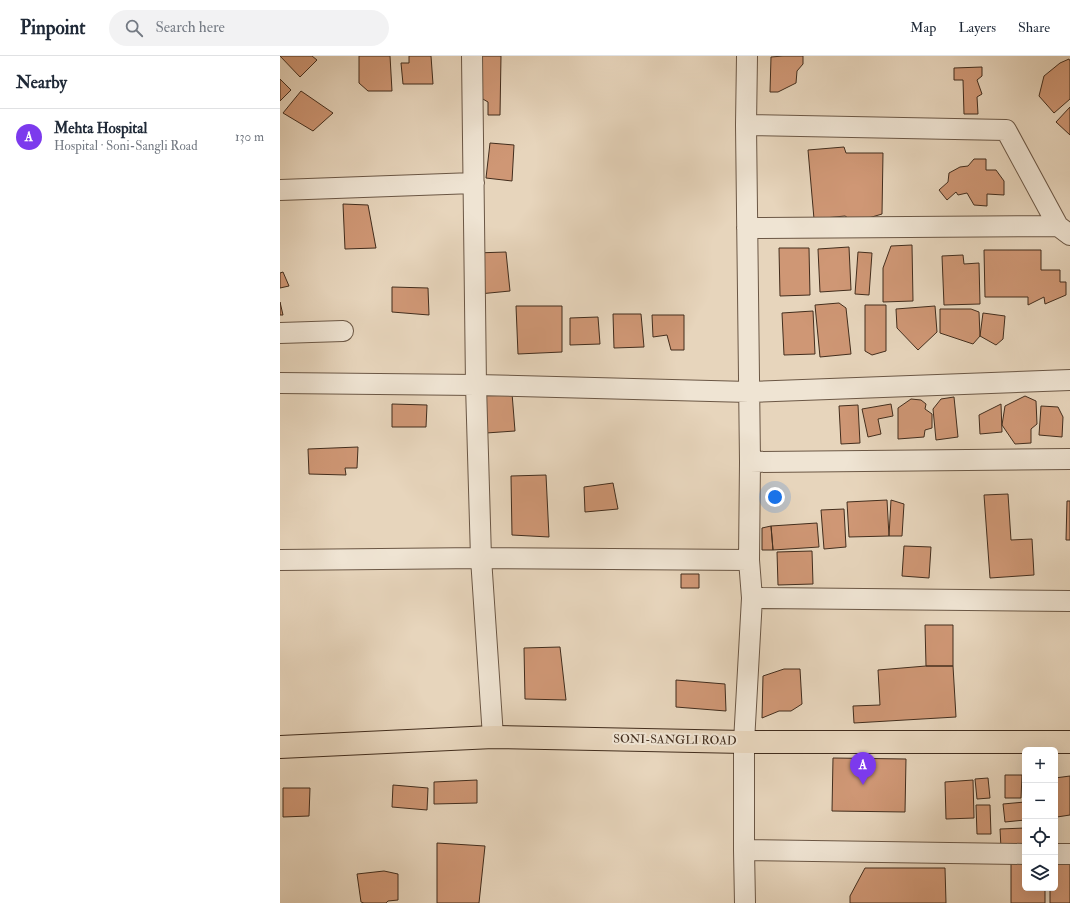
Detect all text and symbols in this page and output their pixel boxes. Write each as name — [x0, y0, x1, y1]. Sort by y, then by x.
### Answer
search box — [109, 10, 389, 46]
text: Pinpoint — [20, 16, 85, 40]
icon: search — [123, 17, 145, 39]
text: Search here — [155, 18, 225, 37]
text: Map — [910, 19, 936, 36]
text: Layers — [958, 19, 996, 36]
text: Share — [1018, 19, 1050, 36]
text: Nearby — [16, 72, 67, 93]
text: Mehta Hospital — [54, 119, 147, 138]
text: A — [25, 129, 33, 145]
text: 130 m — [235, 129, 264, 145]
text: Hospital · Soni-Sangli Road — [54, 138, 198, 154]
your location — [765, 487, 785, 507]
street label: SONI-SANGLI ROAD — [613, 731, 737, 749]
map controls — [1022, 747, 1058, 891]
button: + — [1022, 747, 1058, 783]
pin: A — [850, 752, 876, 785]
button: − — [1022, 783, 1058, 819]
button: locate — [1022, 819, 1058, 855]
button: layers — [1022, 855, 1058, 891]

